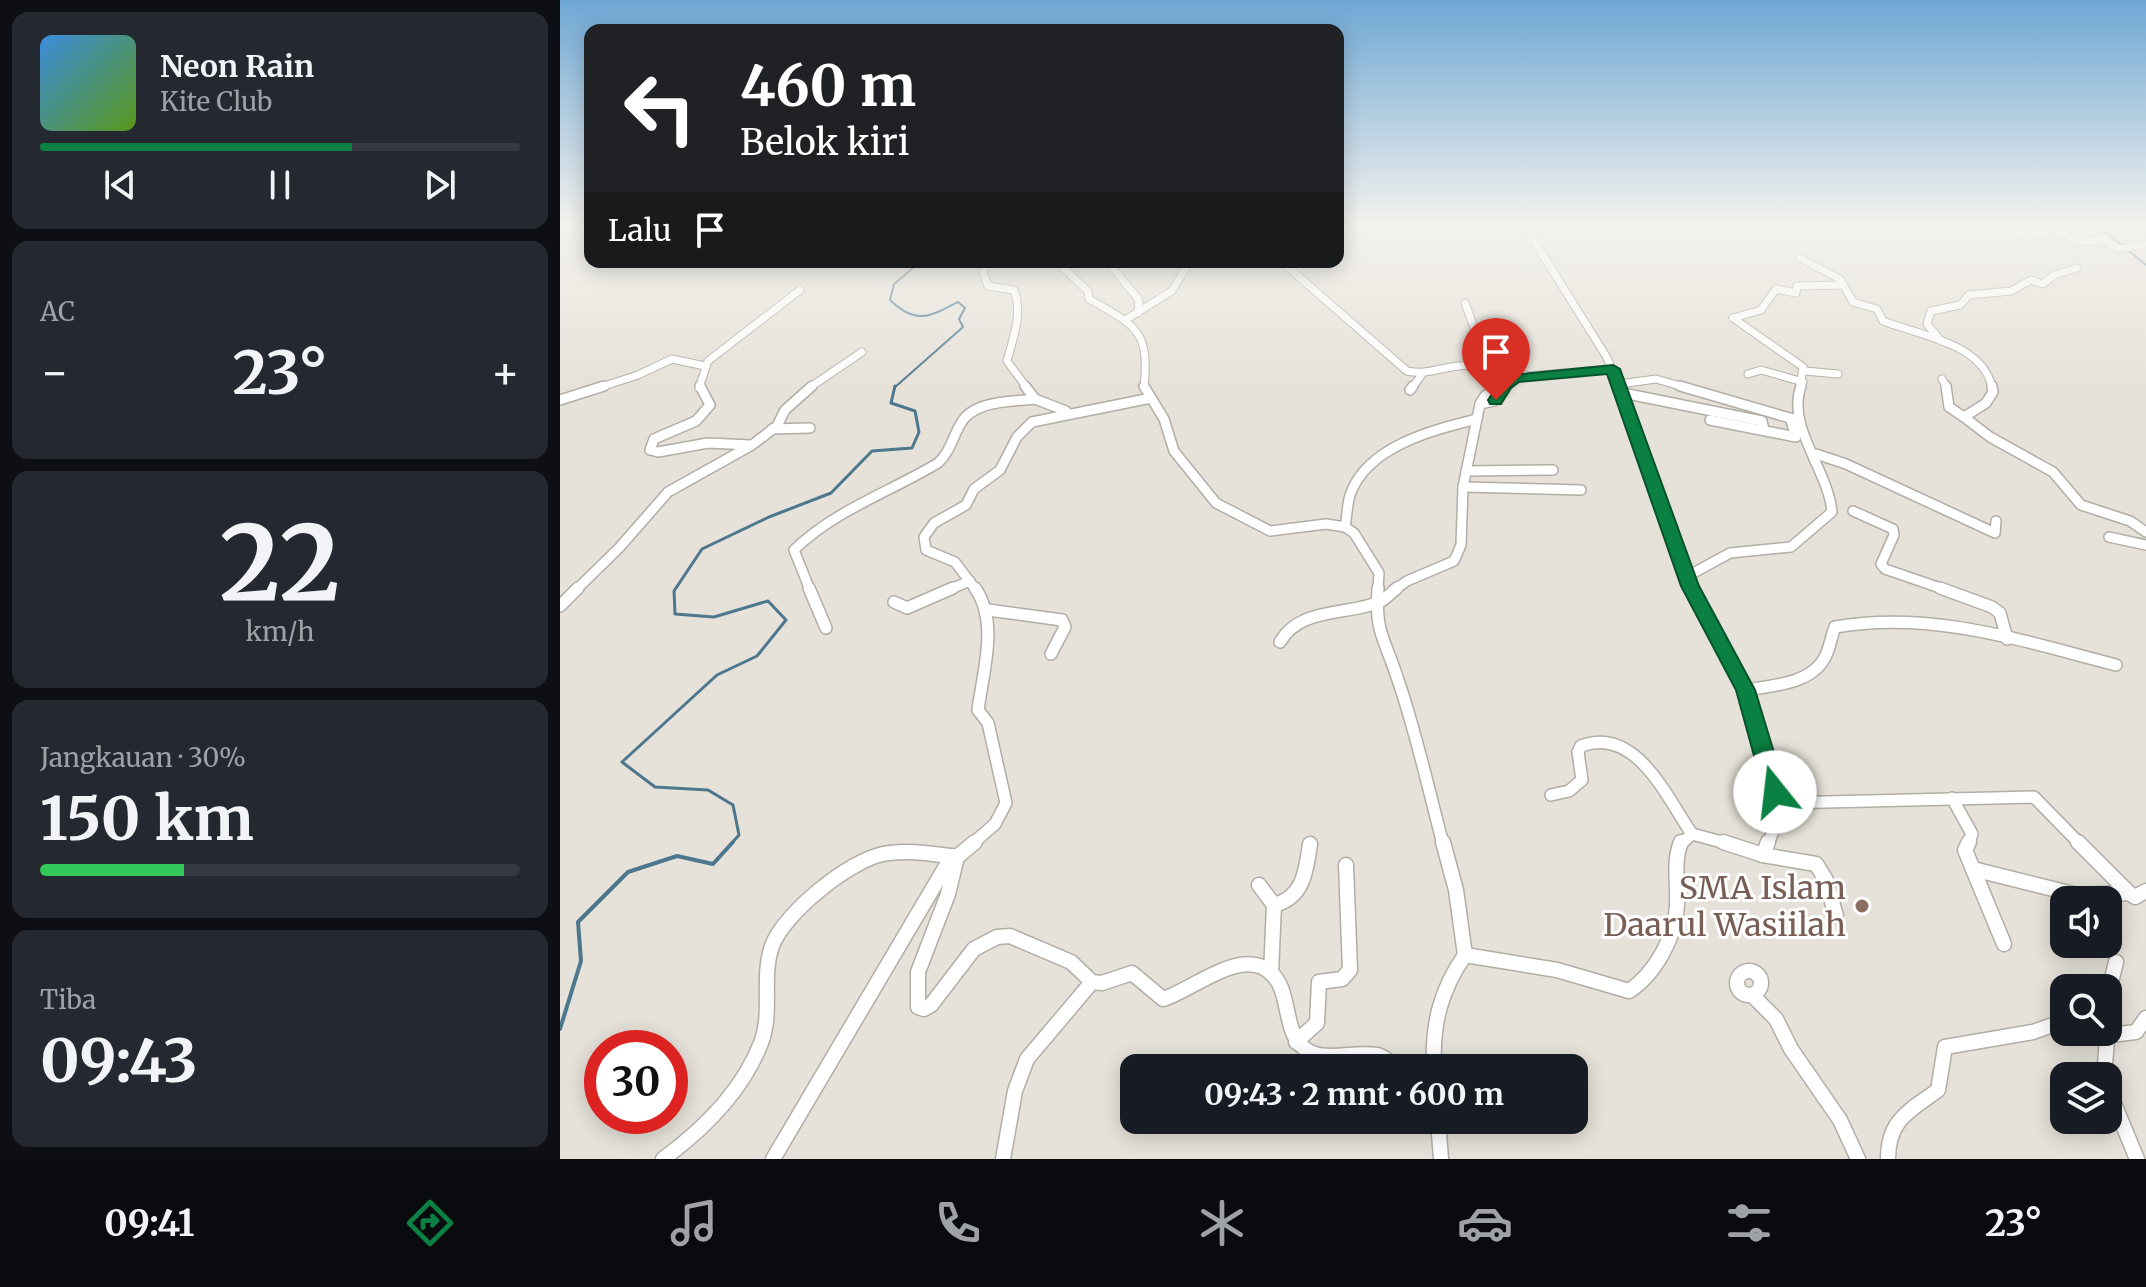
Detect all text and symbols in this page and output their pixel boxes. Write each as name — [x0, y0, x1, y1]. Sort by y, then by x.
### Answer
text: Neon Rain — [160, 47, 314, 85]
text: 460 m — [740, 51, 916, 121]
icon: left — [608, 56, 712, 160]
text: Kite Club — [160, 85, 272, 118]
text: Belok kiri — [740, 120, 909, 165]
icon: previous — [98, 163, 142, 207]
icon: pause — [258, 163, 302, 207]
icon: next — [418, 163, 462, 207]
icon: arrive — [688, 208, 732, 252]
text: Lalu — [608, 211, 672, 249]
text: AC — [40, 295, 75, 328]
pin — [1462, 318, 1530, 400]
icon: arrive — [1474, 330, 1518, 374]
text: 23° — [232, 335, 328, 410]
text: − — [40, 345, 69, 400]
text: + — [491, 345, 520, 400]
text: 22 — [219, 498, 341, 628]
text: km/h — [246, 615, 314, 648]
text: Jangkauan · 30% — [40, 741, 246, 774]
position arrow — [1733, 750, 1817, 834]
text: 150 km — [40, 781, 254, 856]
place label: SMA Islam Daarul Wasiilah — [1603, 868, 1846, 945]
map controls — [2050, 886, 2122, 1134]
button: sound — [2050, 886, 2122, 958]
marker: SMA Islam Daarul Wasiilah — [1853, 897, 1871, 915]
button: search — [2050, 974, 2122, 1046]
text: Tiba — [40, 983, 96, 1016]
text: 09:43 — [40, 1023, 198, 1098]
speed limit sign: 30 — [584, 1030, 688, 1134]
button: layers — [2050, 1062, 2122, 1134]
text: 09:43 · 2 mnt · 600 m — [1204, 1075, 1504, 1113]
icon: directions — [402, 1195, 458, 1251]
icon: music — [666, 1195, 722, 1251]
icon: phone — [930, 1195, 986, 1251]
icon: climate — [1194, 1195, 1250, 1251]
icon: car — [1457, 1195, 1513, 1251]
icon: filters — [1721, 1195, 1777, 1251]
text: 09:41 — [104, 1201, 194, 1246]
text: 23° — [1985, 1201, 2042, 1246]

